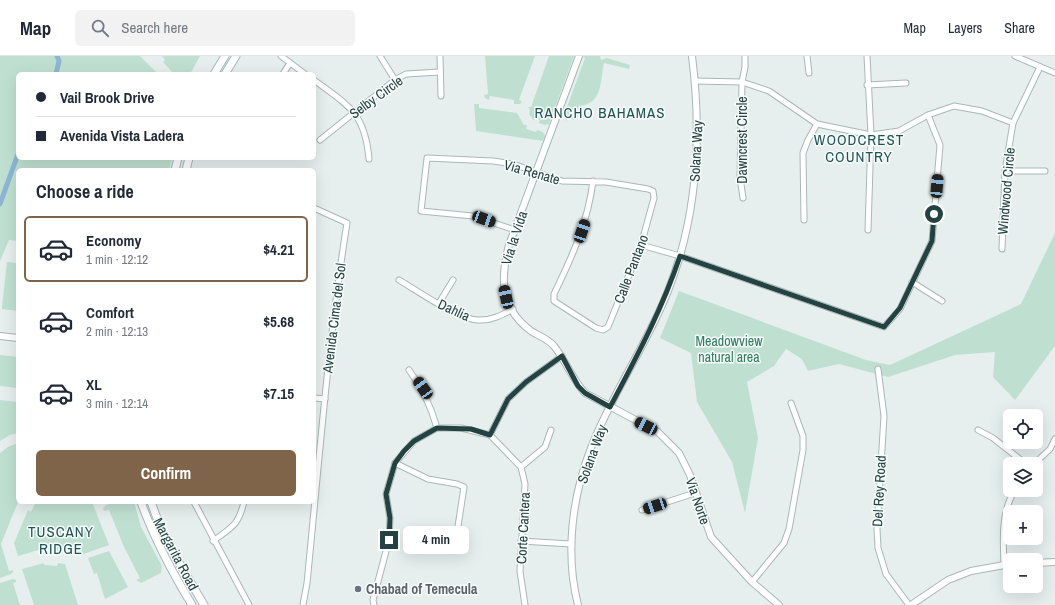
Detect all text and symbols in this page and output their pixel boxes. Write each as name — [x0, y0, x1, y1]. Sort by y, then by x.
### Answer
search box — [75, 10, 355, 46]
text: Map — [20, 15, 51, 41]
icon: search — [89, 17, 111, 39]
text: Search here — [121, 17, 188, 38]
text: Map — [904, 19, 926, 37]
text: Layers — [948, 19, 982, 37]
text: Share — [1004, 19, 1035, 37]
street label: Selby Circle — [346, 72, 406, 122]
text: Vail Brook Drive — [60, 87, 154, 108]
street label: Dawncrest Circle — [733, 96, 751, 184]
district label: RANCHO BAHAMAS — [535, 102, 665, 123]
street label: Solana Way — [685, 120, 707, 182]
text: Avenida Vista Ladera — [60, 125, 184, 146]
district label: WOODCREST COUNTRY — [814, 129, 904, 167]
street label: Windwood Circle — [993, 147, 1019, 235]
street label: Via Renate — [502, 155, 562, 189]
car — [930, 174, 944, 198]
text: Choose a ride — [36, 179, 134, 204]
route start — [925, 205, 943, 223]
street label: Via la Vida — [497, 208, 531, 267]
car — [471, 209, 497, 229]
car — [572, 218, 592, 244]
text: Economy — [86, 230, 141, 251]
icon: car — [38, 231, 74, 267]
street label: Calle Pantano — [610, 232, 652, 306]
text: $4.21 — [263, 239, 294, 260]
text: 1 min · 12:12 — [86, 251, 148, 268]
street label: Avenida Cima del Sol — [318, 262, 350, 375]
car — [498, 284, 514, 310]
street label: Dahlia — [435, 295, 473, 325]
text: Comfort — [86, 302, 134, 323]
icon: car — [38, 303, 74, 339]
text: $5.68 — [263, 311, 294, 332]
text: 2 min · 12:13 — [86, 323, 148, 340]
park label: Meadowview natural area — [696, 332, 763, 366]
text: XL — [86, 374, 102, 395]
icon: car — [38, 375, 74, 411]
car — [411, 375, 435, 401]
text: $7.15 — [263, 383, 294, 404]
text: 3 min · 12:14 — [86, 395, 148, 412]
map controls — [1003, 409, 1043, 593]
button: locate — [1003, 409, 1043, 449]
car — [633, 415, 659, 437]
street label: Solana Way — [573, 422, 611, 486]
button: Confirm — [36, 450, 296, 496]
street label: Del Rey Road — [868, 455, 890, 527]
button: layers — [1003, 457, 1043, 497]
street label: Via Norte — [682, 475, 714, 527]
street label: Corte Cantera — [512, 491, 534, 564]
car — [642, 497, 668, 515]
button: + — [1003, 505, 1043, 545]
street label: Margarita Road — [149, 515, 203, 593]
district label: TUSCANY RIDGE — [28, 521, 94, 559]
callout: 4 min — [403, 526, 469, 554]
route end — [380, 531, 398, 549]
text: 4 min — [422, 531, 450, 548]
button: − — [1003, 553, 1043, 593]
place label: Chabad of Temecula — [366, 580, 478, 598]
marker: Chabad of Temecula — [353, 584, 363, 594]

